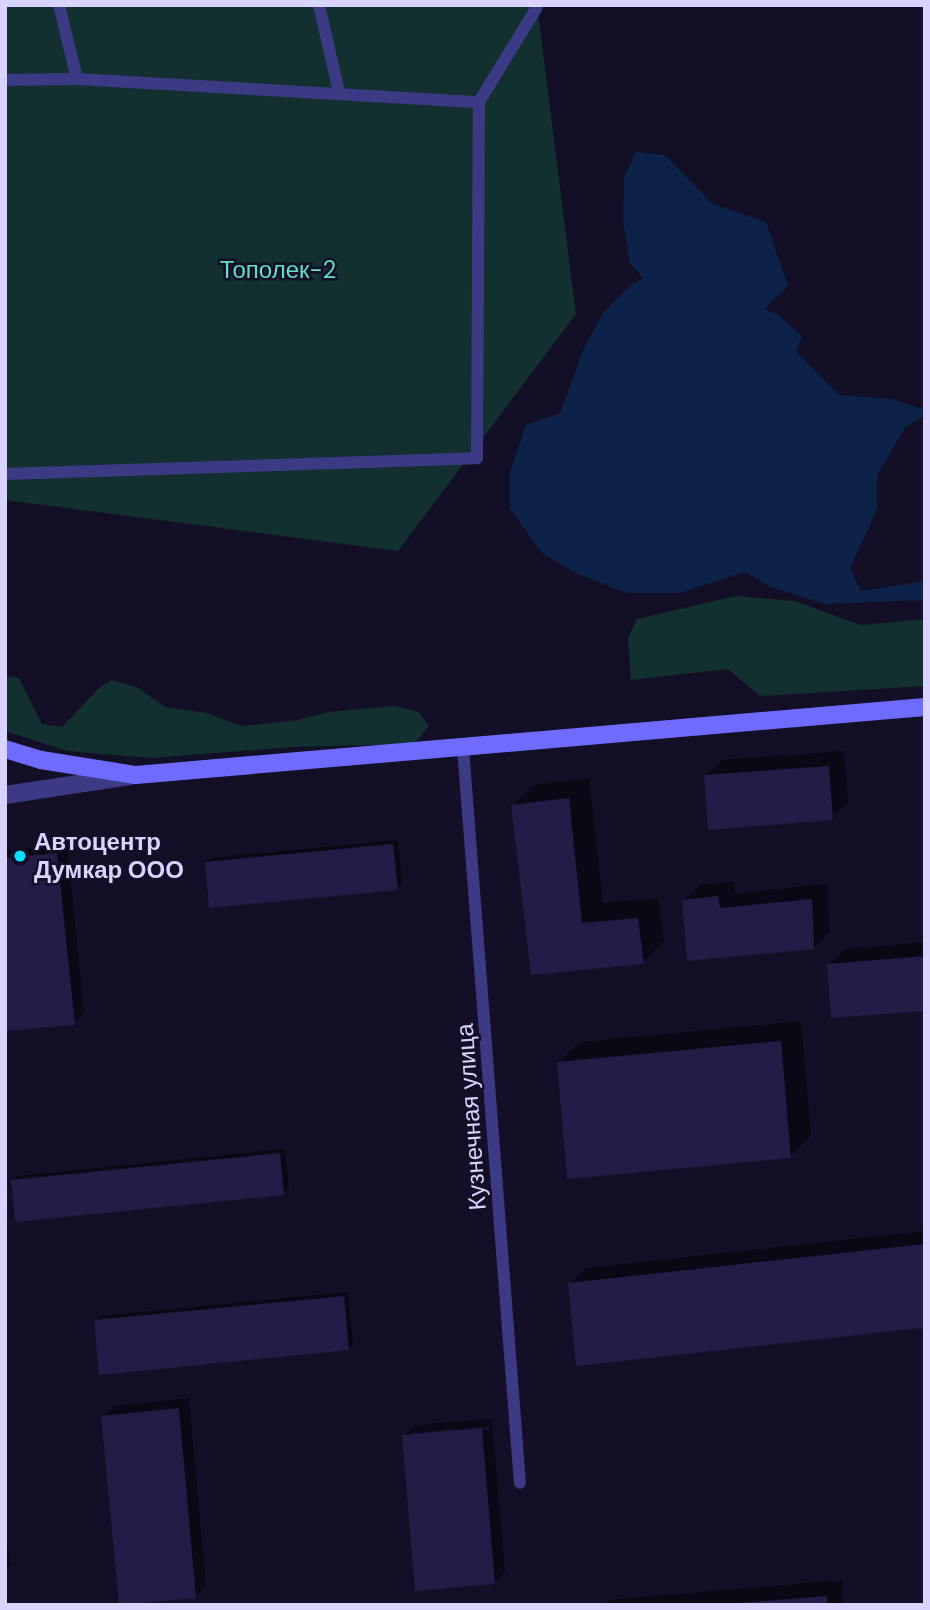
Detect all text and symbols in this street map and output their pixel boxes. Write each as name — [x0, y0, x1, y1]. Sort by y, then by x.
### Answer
park label: Тополек-2 — [220, 256, 336, 284]
place label: Автоцентр Думкар ООО — [34, 828, 184, 884]
marker: Автоцентр Думкар ООО — [12, 848, 28, 864]
street label: Кузнечная улица — [450, 1023, 492, 1211]

